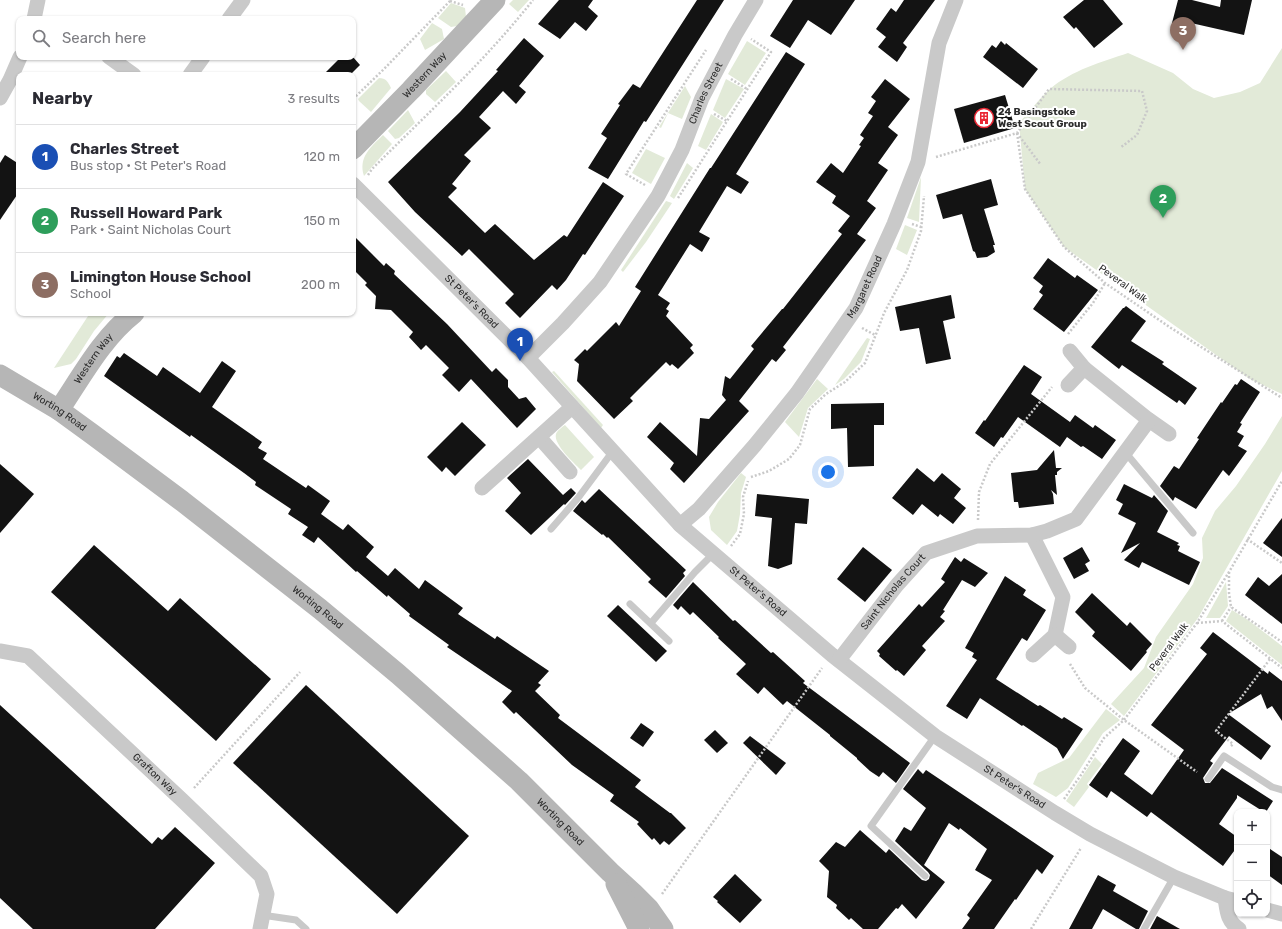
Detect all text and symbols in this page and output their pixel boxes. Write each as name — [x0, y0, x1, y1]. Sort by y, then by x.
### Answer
search box — [16, 16, 356, 60]
pin: 3 — [1170, 17, 1196, 50]
icon: search — [30, 27, 52, 49]
text: Search here — [62, 29, 146, 47]
street label: Western Way — [400, 49, 450, 101]
street label: Charles Street — [687, 60, 726, 126]
text: Nearby — [32, 88, 93, 108]
text: 3 results — [288, 91, 340, 106]
place label: 24 Basingstoke West Scout Group — [998, 106, 1087, 130]
building icon: 24 Basingstoke West Scout Group — [973, 107, 995, 129]
text: Charles Street — [70, 140, 179, 158]
text: 1 — [42, 149, 48, 164]
text: 120 m — [304, 149, 340, 164]
text: Bus stop · St Peter's Road — [70, 158, 226, 173]
pin: 2 — [1150, 185, 1176, 218]
text: Russell Howard Park — [70, 204, 222, 222]
text: 2 — [41, 213, 49, 228]
text: 150 m — [304, 213, 340, 228]
text: Park · Saint Nicholas Court — [70, 222, 231, 237]
street label: Margaret Road — [845, 254, 885, 321]
street label: Peveral Walk — [1096, 262, 1150, 306]
text: Limington House School — [70, 268, 251, 286]
street label: St Peter's Road — [442, 272, 501, 331]
text: 3 — [41, 277, 49, 292]
text: 200 m — [301, 277, 340, 292]
text: School — [70, 286, 111, 301]
pin: 1 — [507, 328, 533, 361]
street label: Western Way — [72, 331, 116, 386]
street label: Worting Road — [31, 390, 89, 434]
your location — [818, 462, 838, 482]
street label: Saint Nicholas Court — [858, 551, 928, 632]
street label: St Peter's Road — [727, 564, 789, 619]
street label: Worting Road — [290, 583, 345, 632]
street label: Peveral Walk — [1147, 620, 1192, 674]
street label: Grafton Way — [130, 751, 180, 799]
street label: St Peter's Road — [981, 763, 1048, 811]
street label: Worting Road — [534, 796, 586, 848]
map controls — [1234, 809, 1270, 917]
button: + — [1234, 809, 1270, 845]
button: − — [1234, 845, 1270, 881]
button: locate — [1234, 881, 1270, 917]

